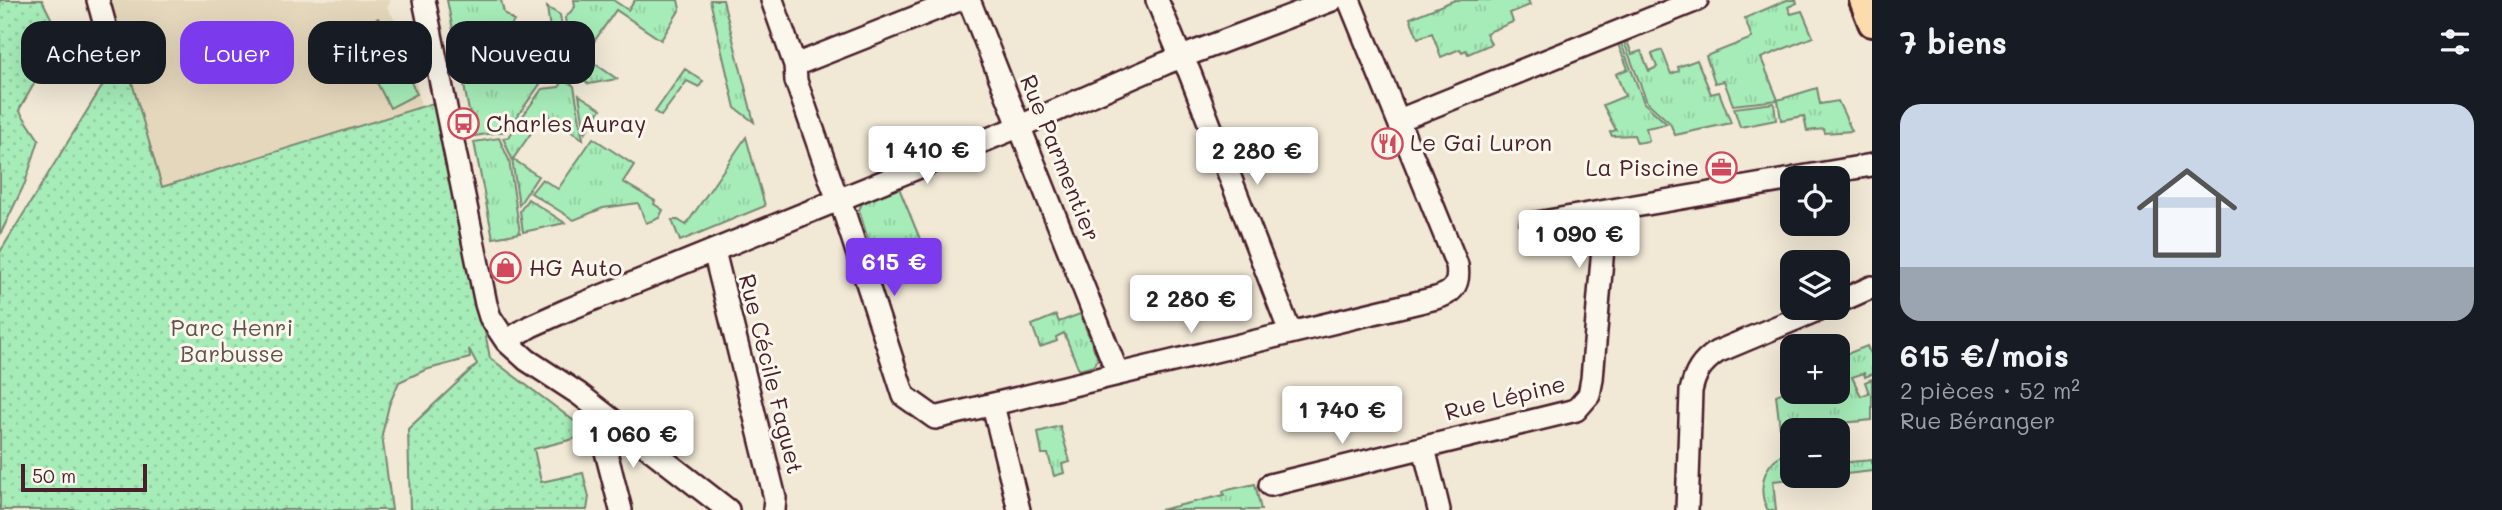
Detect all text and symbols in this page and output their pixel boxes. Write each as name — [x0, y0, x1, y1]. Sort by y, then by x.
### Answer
chip: Acheter — [21, 21, 166, 84]
chip: Louer — [180, 21, 294, 84]
chip: Filtres — [308, 21, 432, 84]
chip: Nouveau — [446, 21, 595, 84]
text: 7 biens — [1900, 22, 2007, 62]
icon: filters — [2436, 23, 2474, 61]
street label: Rue Parmentier — [1014, 70, 1108, 245]
bus stop icon: Charles Auray — [446, 107, 480, 141]
place label: Charles Auray — [486, 108, 646, 138]
restaurant icon: Le Gai Luron — [1370, 126, 1404, 160]
pin: 1 410 € — [862, 127, 992, 186]
place label: Le Gai Luron — [1410, 127, 1552, 157]
pin: 2 280 € — [1192, 128, 1322, 187]
text: 1 410 € — [885, 134, 969, 164]
text: 2 280 € — [1212, 135, 1302, 165]
icon: home — [2124, 150, 2250, 276]
office icon: La Piscine — [1705, 151, 1739, 185]
place label: La Piscine — [1585, 152, 1699, 182]
map controls — [1780, 166, 1850, 488]
button: locate — [1780, 166, 1850, 236]
pin: 1 090 € — [1514, 210, 1644, 270]
text: 1 090 € — [1535, 218, 1623, 248]
pin: 615 € — [845, 238, 943, 298]
text: 615 € — [862, 246, 926, 276]
button: layers — [1780, 250, 1850, 320]
shop icon: HG Auto — [489, 251, 523, 285]
place label: HG Auto — [529, 252, 622, 282]
street label: Rue Cécile Faguet — [733, 271, 811, 477]
pin: 2 280 € — [1126, 276, 1256, 335]
text: 2 280 € — [1146, 283, 1236, 313]
park label: Parc Henri Barbusse — [171, 312, 293, 368]
button: + — [1780, 334, 1850, 404]
text: 615 €/mois — [1900, 335, 2069, 375]
street label: Rue Lépine — [1441, 368, 1568, 427]
text: 2 pièces · 52 m² — [1900, 375, 2080, 405]
pin: 1 740 € — [1277, 386, 1407, 446]
text: 1 740 € — [1298, 394, 1386, 424]
text: Rue Béranger — [1900, 405, 2055, 435]
pin: 1 060 € — [568, 410, 698, 470]
text: 1 060 € — [589, 418, 677, 448]
button: − — [1780, 418, 1850, 488]
scale bar — [21, 461, 147, 493]
text: 50 m — [32, 463, 76, 488]

